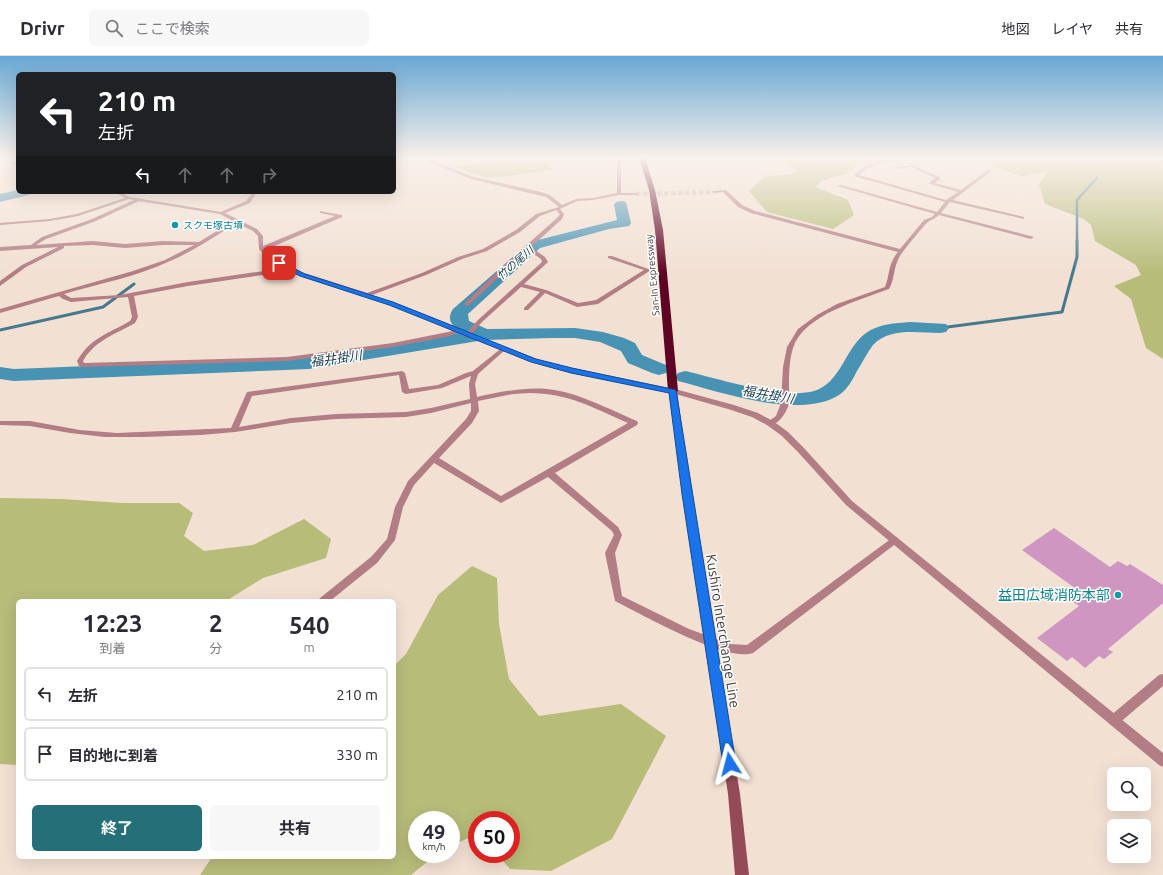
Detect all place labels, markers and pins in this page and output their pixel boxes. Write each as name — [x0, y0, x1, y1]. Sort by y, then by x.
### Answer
marker: スクモ塚古墳 — [170, 220, 180, 230]
place label: スクモ塚古墳 — [183, 220, 243, 231]
pin — [262, 246, 296, 280]
place label: 益田広域消防本部 — [998, 587, 1110, 603]
marker: 益田広域消防本部 — [1113, 590, 1123, 600]

